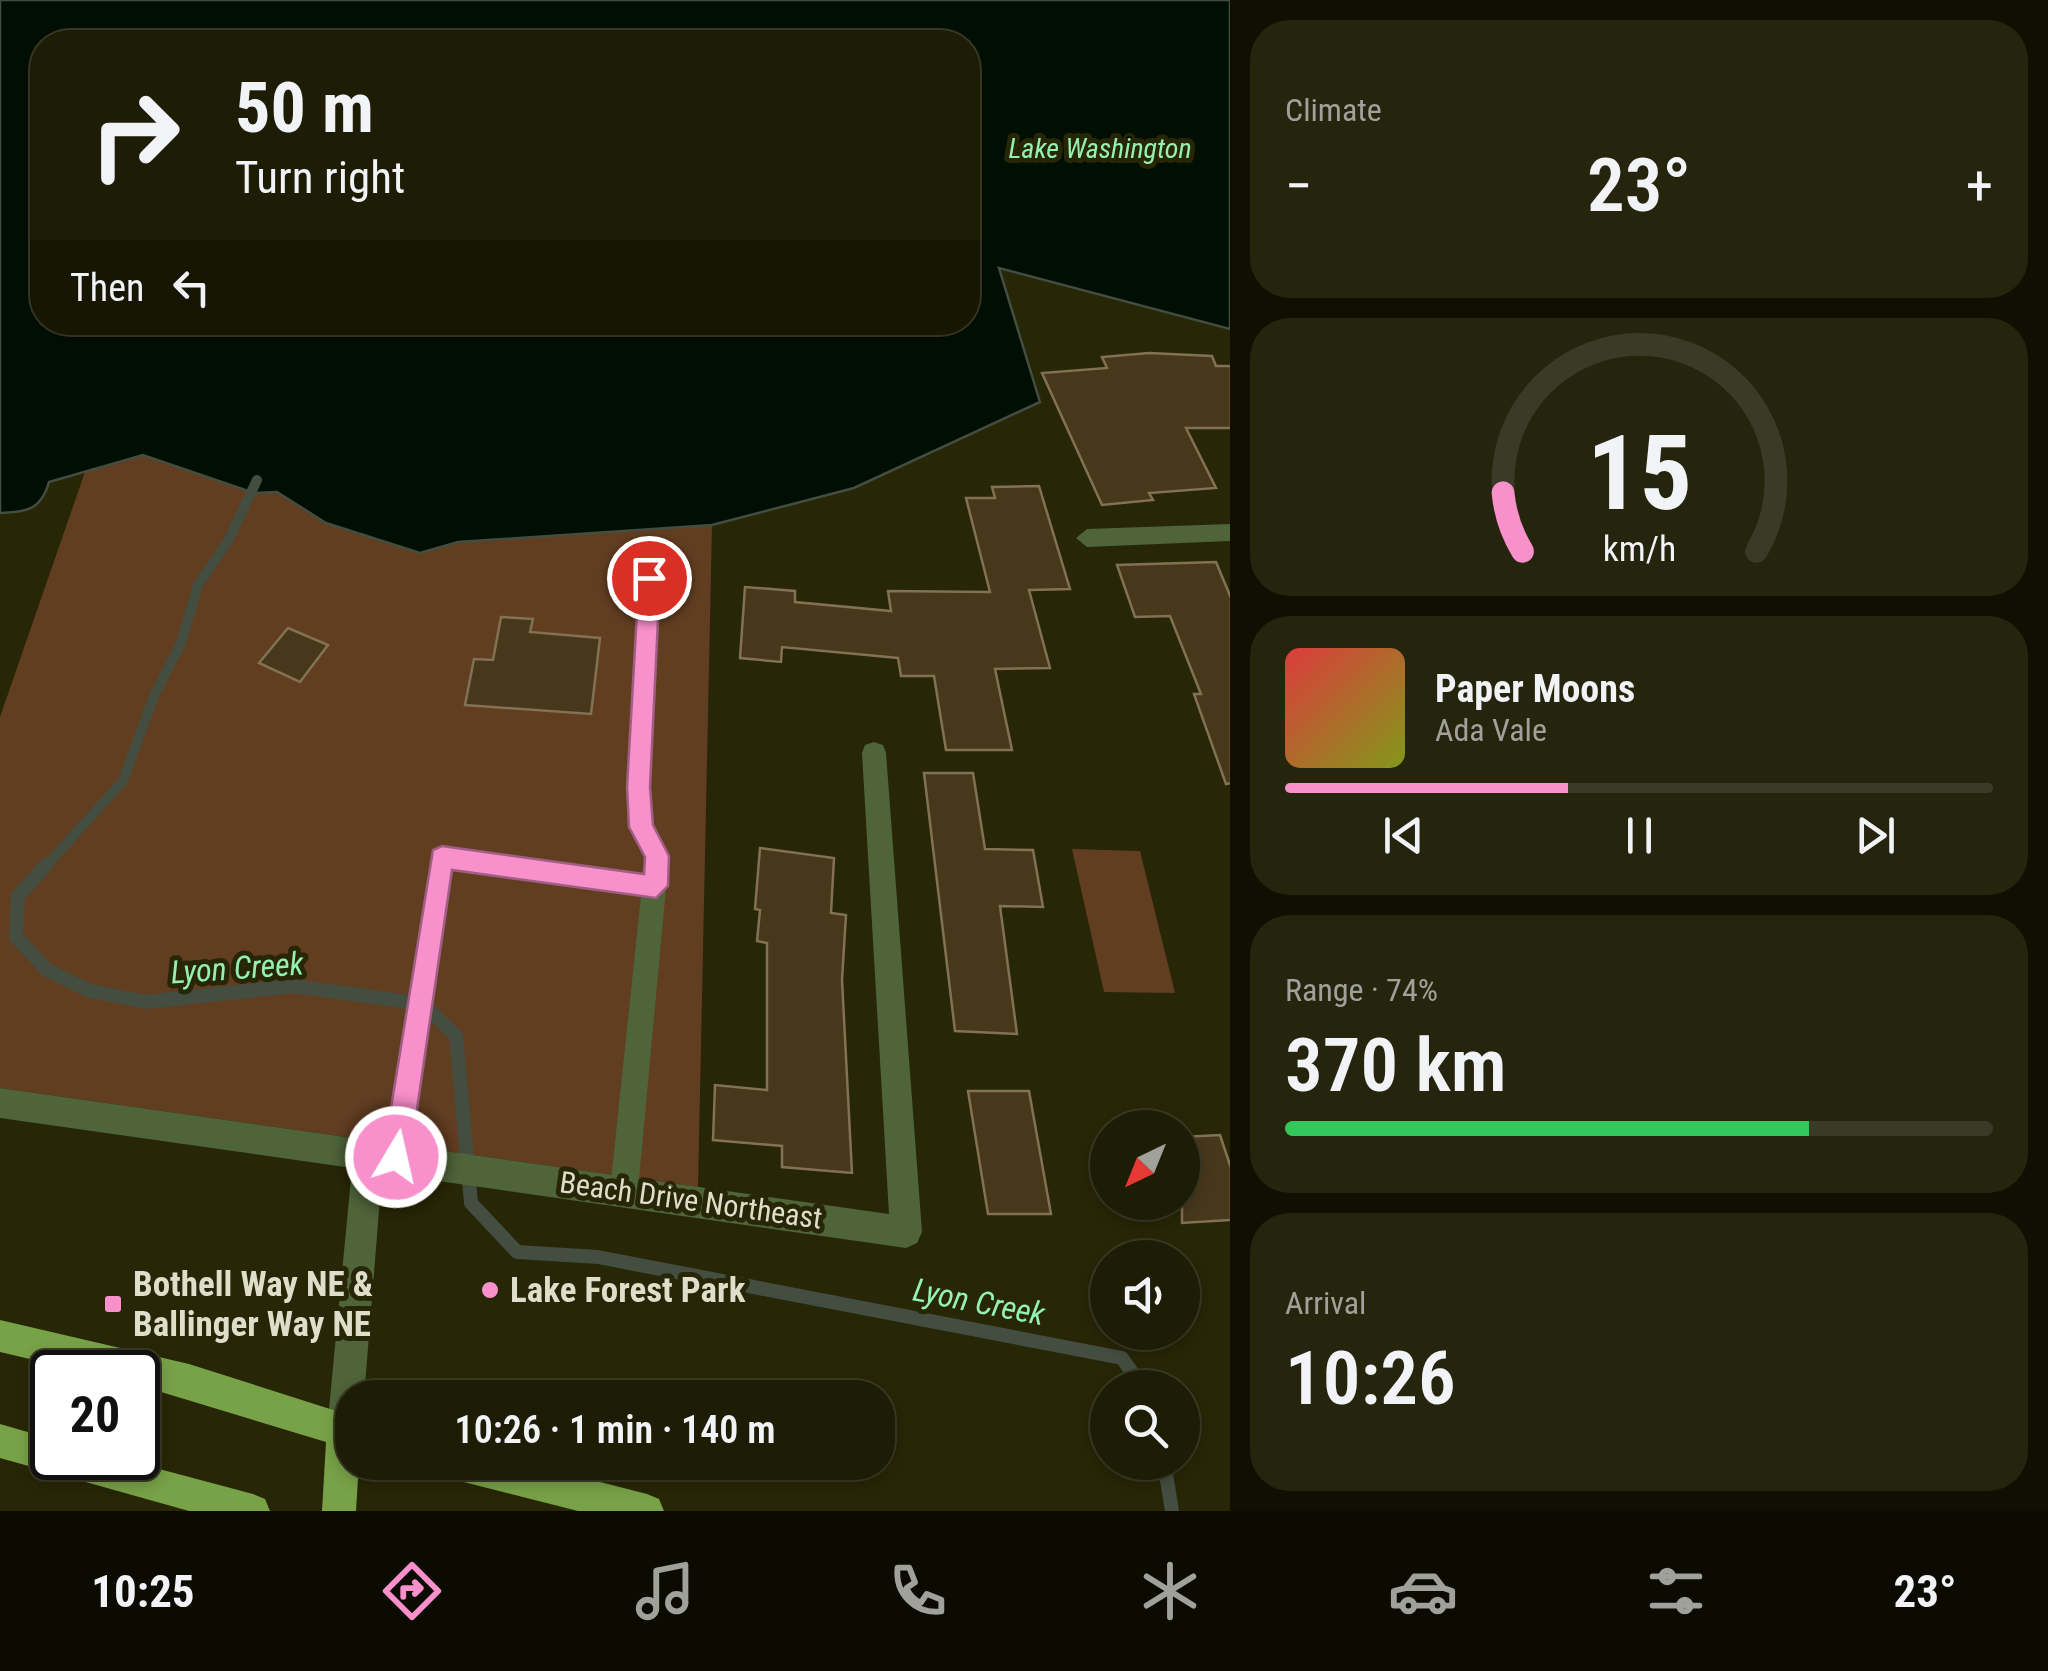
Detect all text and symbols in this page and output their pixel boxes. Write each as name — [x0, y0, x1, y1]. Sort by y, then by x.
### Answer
text: 50 m — [235, 67, 374, 149]
icon: right — [70, 70, 200, 200]
text: Climate — [1285, 91, 1382, 129]
water label: Lake Washington — [1008, 132, 1192, 165]
text: 23° — [1587, 141, 1691, 229]
text: Turn right — [235, 151, 405, 204]
text: − — [1285, 154, 1313, 218]
text: + — [1966, 154, 1993, 218]
icon: left — [164, 260, 219, 315]
text: Then — [70, 266, 144, 310]
text: 15 — [1586, 413, 1692, 534]
text: km/h — [1602, 528, 1676, 570]
pin — [607, 536, 692, 621]
icon: arrive — [622, 551, 677, 606]
text: Paper Moons — [1435, 667, 1635, 711]
text: Ada Vale — [1435, 711, 1547, 749]
icon: previous — [1376, 808, 1431, 863]
icon: pause — [1612, 808, 1667, 863]
icon: next — [1848, 808, 1903, 863]
water label: Lyon Creek — [169, 944, 306, 992]
text: Range · 74% — [1285, 971, 1438, 1009]
text: 370 km — [1285, 1021, 1507, 1109]
position arrow — [344, 1105, 448, 1209]
north arrow — [1090, 1110, 1200, 1220]
map controls — [1090, 1110, 1200, 1480]
street label: Beach Drive Northeast — [558, 1164, 824, 1236]
button: sound — [1090, 1240, 1200, 1350]
place label: Bothell Way NE & Ballinger Way NE — [133, 1264, 373, 1345]
place label: Lake Forest Park — [510, 1270, 746, 1311]
water label: Lyon Creek — [910, 1271, 1049, 1334]
marker: Lake Forest Park — [479, 1279, 501, 1301]
text: Arrival — [1285, 1284, 1366, 1322]
marker: Bothell Way NE & Ballinger Way NE — [102, 1293, 124, 1315]
text: 10:26 — [1285, 1334, 1456, 1422]
speed limit sign: 20 — [30, 1350, 160, 1480]
button: search — [1090, 1370, 1200, 1480]
text: 10:26 · 1 min · 140 m — [455, 1408, 775, 1452]
icon: directions — [377, 1556, 447, 1626]
icon: music — [630, 1556, 700, 1626]
icon: phone — [883, 1556, 953, 1626]
icon: climate — [1135, 1556, 1205, 1626]
icon: car — [1388, 1556, 1458, 1626]
icon: filters — [1641, 1556, 1711, 1626]
text: 10:25 — [91, 1565, 195, 1618]
text: 23° — [1894, 1565, 1957, 1618]

